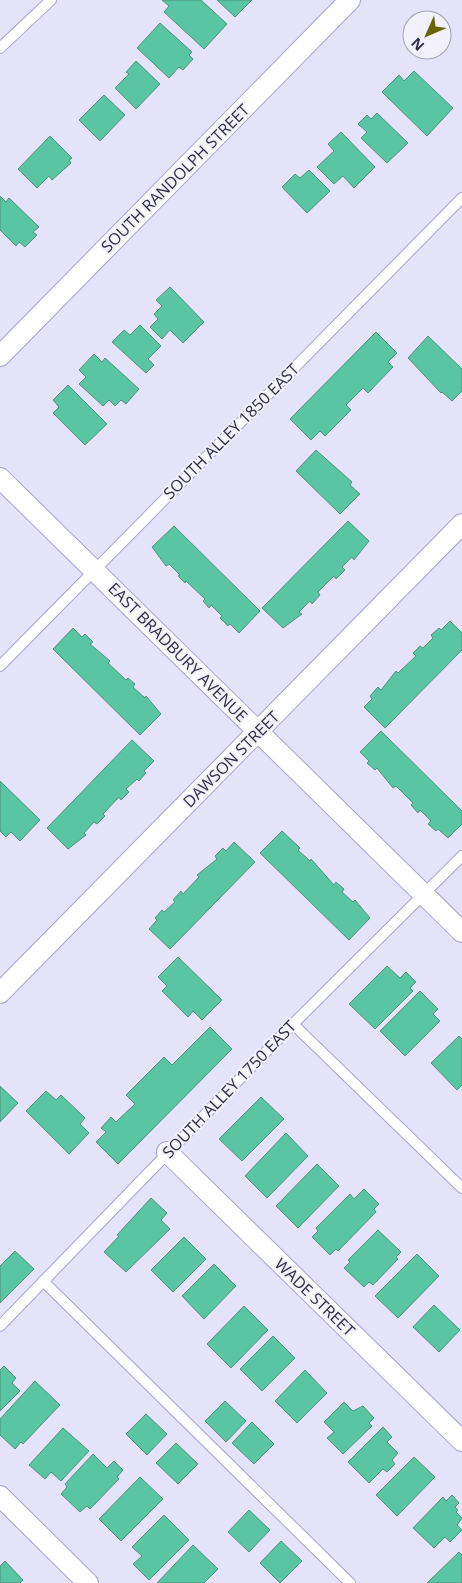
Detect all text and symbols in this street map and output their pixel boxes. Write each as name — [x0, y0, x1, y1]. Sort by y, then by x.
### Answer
north arrow — [402, 10, 452, 60]
text: N — [407, 34, 428, 55]
street label: SOUTH RANDOLPH STREET — [96, 99, 254, 257]
street label: SOUTH ALLEY 1850 EAST — [158, 358, 304, 504]
street label: EAST BRADBURY AVENUE — [103, 577, 253, 727]
street label: DAWSON STREET — [178, 706, 284, 812]
street label: SOUTH ALLEY 1750 EAST — [157, 1015, 301, 1163]
street label: WADE STREET — [270, 1253, 360, 1341]

